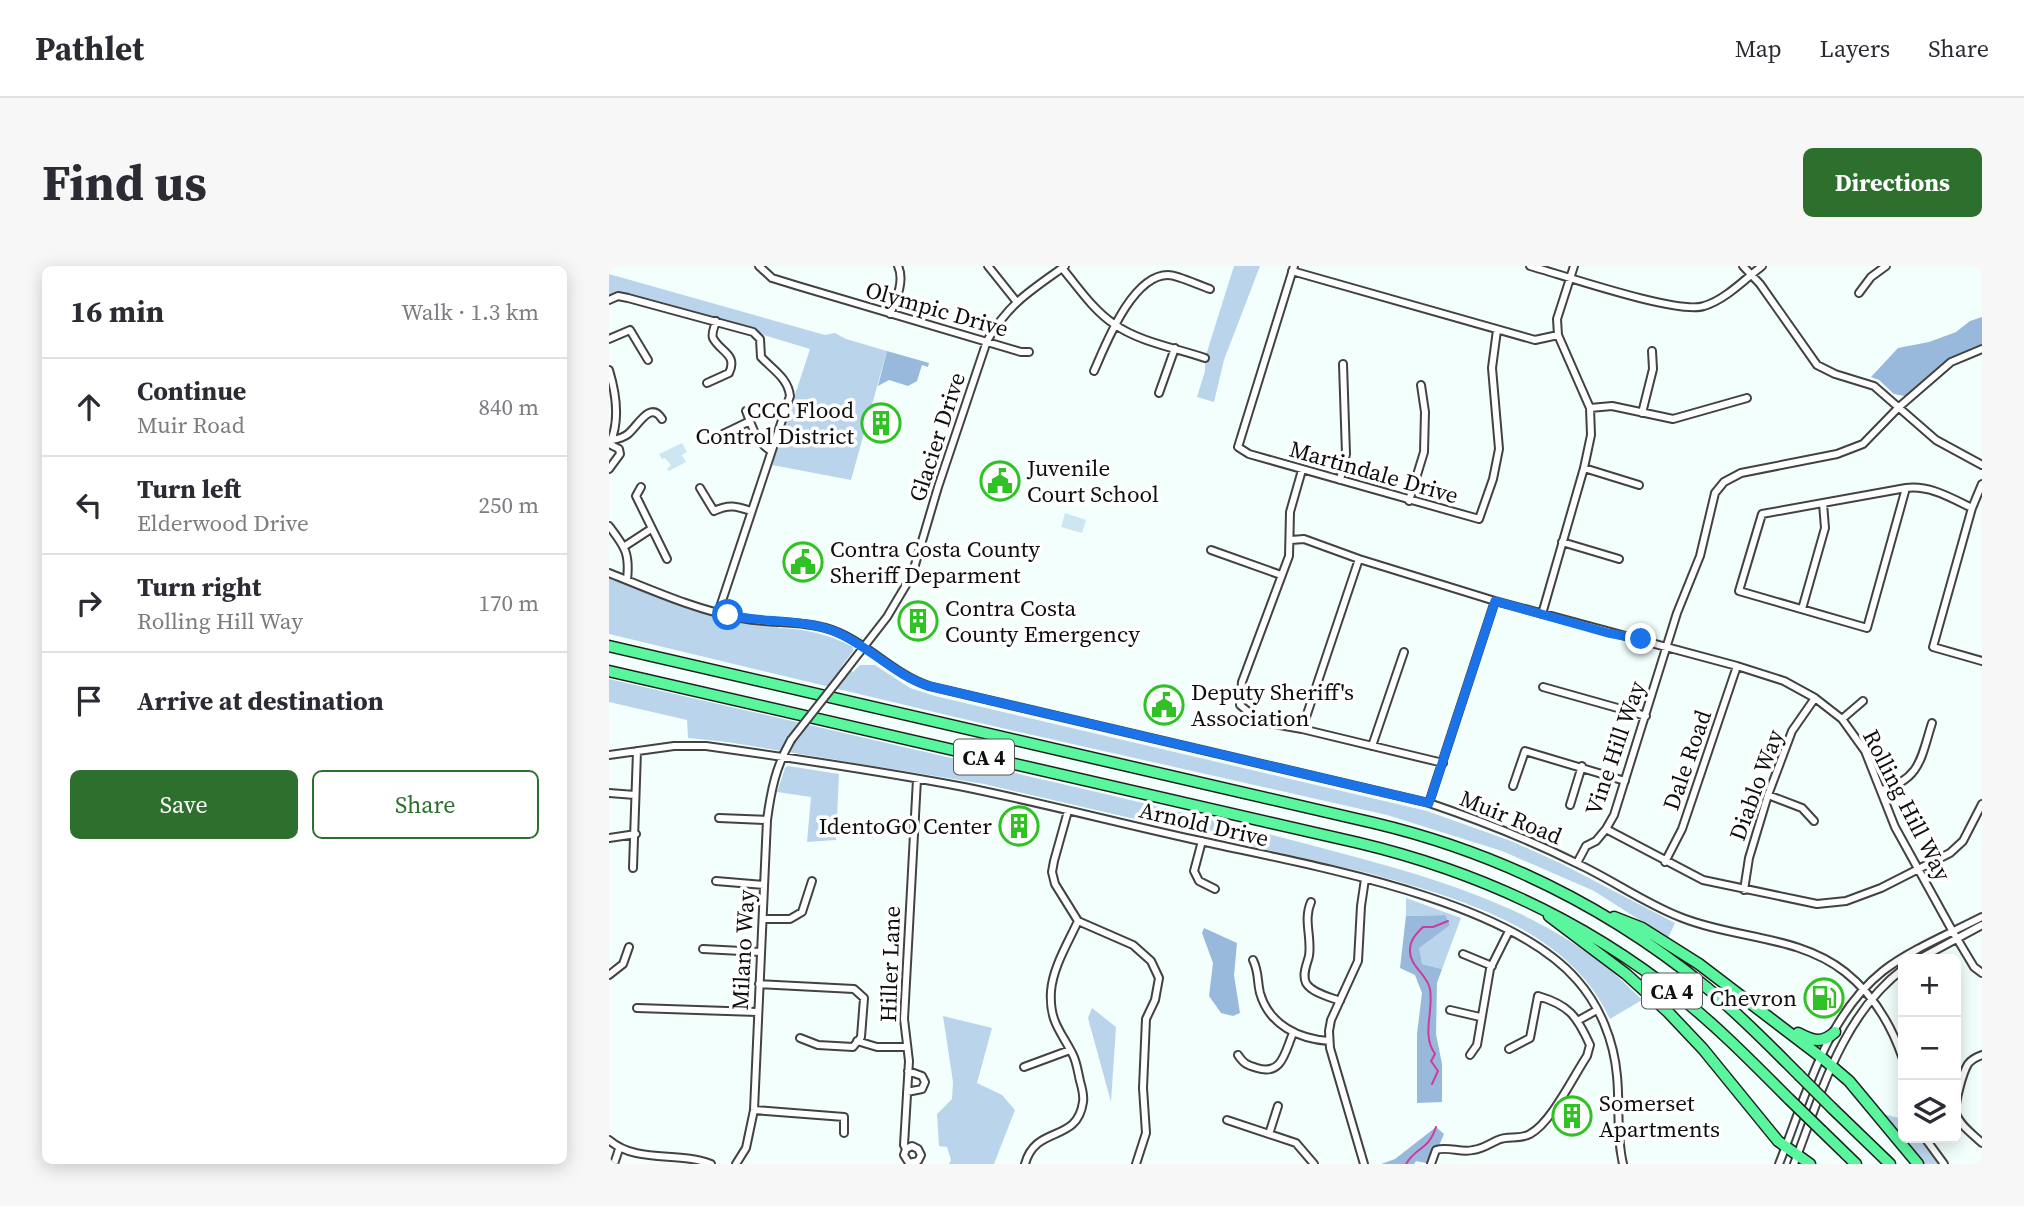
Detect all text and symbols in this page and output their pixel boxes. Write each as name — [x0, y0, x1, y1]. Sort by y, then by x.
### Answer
text: Pathlet — [35, 26, 144, 71]
text: Map — [1735, 32, 1782, 65]
text: Layers — [1820, 32, 1890, 65]
text: Share — [1928, 32, 1989, 65]
button: Directions — [1803, 148, 1982, 217]
text: Find us — [42, 149, 207, 216]
street label: Olympic Drive — [862, 273, 1012, 345]
text: 16 min — [70, 291, 164, 332]
text: Walk · 1.3 km — [401, 296, 539, 328]
street label: Glacier Drive — [901, 368, 973, 506]
text: Continue — [137, 373, 246, 409]
icon: ahead — [70, 388, 108, 426]
text: 840 m — [478, 391, 539, 423]
place label: CCC Flood Control District — [696, 394, 855, 452]
building icon: CCC Flood Control District — [860, 402, 902, 444]
text: Muir Road — [137, 409, 245, 441]
street label: Martindale Drive — [1286, 433, 1462, 511]
place label: Juvenile Court School — [1026, 452, 1159, 510]
public building icon: Juvenile Court School — [979, 460, 1021, 502]
text: Turn left — [137, 471, 241, 507]
icon: left — [70, 486, 108, 524]
text: 250 m — [478, 489, 539, 521]
text: Elderwood Drive — [137, 507, 309, 539]
place label: Contra Costa County Sheriff Deparment — [830, 533, 1040, 591]
public building icon: Contra Costa County Sheriff Deparment — [782, 541, 824, 583]
text: Turn right — [137, 569, 261, 605]
icon: right — [70, 584, 108, 622]
text: 170 m — [478, 587, 539, 619]
place label: Contra Costa County Emergency — [945, 592, 1140, 650]
route start — [712, 599, 743, 630]
building icon: Contra Costa County Emergency — [897, 600, 939, 642]
text: Rolling Hill Way — [137, 605, 303, 637]
route end — [1625, 623, 1656, 654]
place label: Deputy Sheriff's Association — [1191, 676, 1354, 734]
street label: Vine Hill Way — [1577, 676, 1653, 819]
icon: arrive — [70, 682, 108, 720]
text: Arrive at destination — [137, 683, 384, 719]
public building icon: Deputy Sheriff's Association — [1143, 684, 1185, 726]
street label: Dale Road — [1655, 706, 1719, 814]
street label: Rolling Hill Way — [1855, 724, 1959, 886]
street label: Diablo Way — [1721, 725, 1791, 845]
road number: CA 4 — [954, 740, 1014, 774]
button: Save — [70, 770, 298, 839]
button: Share — [312, 770, 539, 839]
street label: Muir Road — [1455, 782, 1567, 852]
street label: Arnold Drive — [1136, 794, 1272, 854]
building icon: IdentoGO Center — [998, 805, 1040, 847]
place label: IdentoGO Center — [819, 810, 992, 842]
street label: Milano Way — [724, 889, 762, 1011]
street label: Hiller Lane — [872, 905, 908, 1023]
map controls — [1898, 954, 1961, 1143]
button: + — [1898, 954, 1961, 1017]
road number: CA 4 — [1642, 974, 1702, 1008]
fuel station icon: Chevron — [1803, 977, 1845, 1019]
place label: Chevron — [1709, 982, 1797, 1014]
button: − — [1898, 1017, 1961, 1080]
button: layers — [1898, 1080, 1961, 1143]
place label: Somerset Apartments — [1599, 1087, 1720, 1145]
building icon: Somerset Apartments — [1551, 1095, 1593, 1137]

